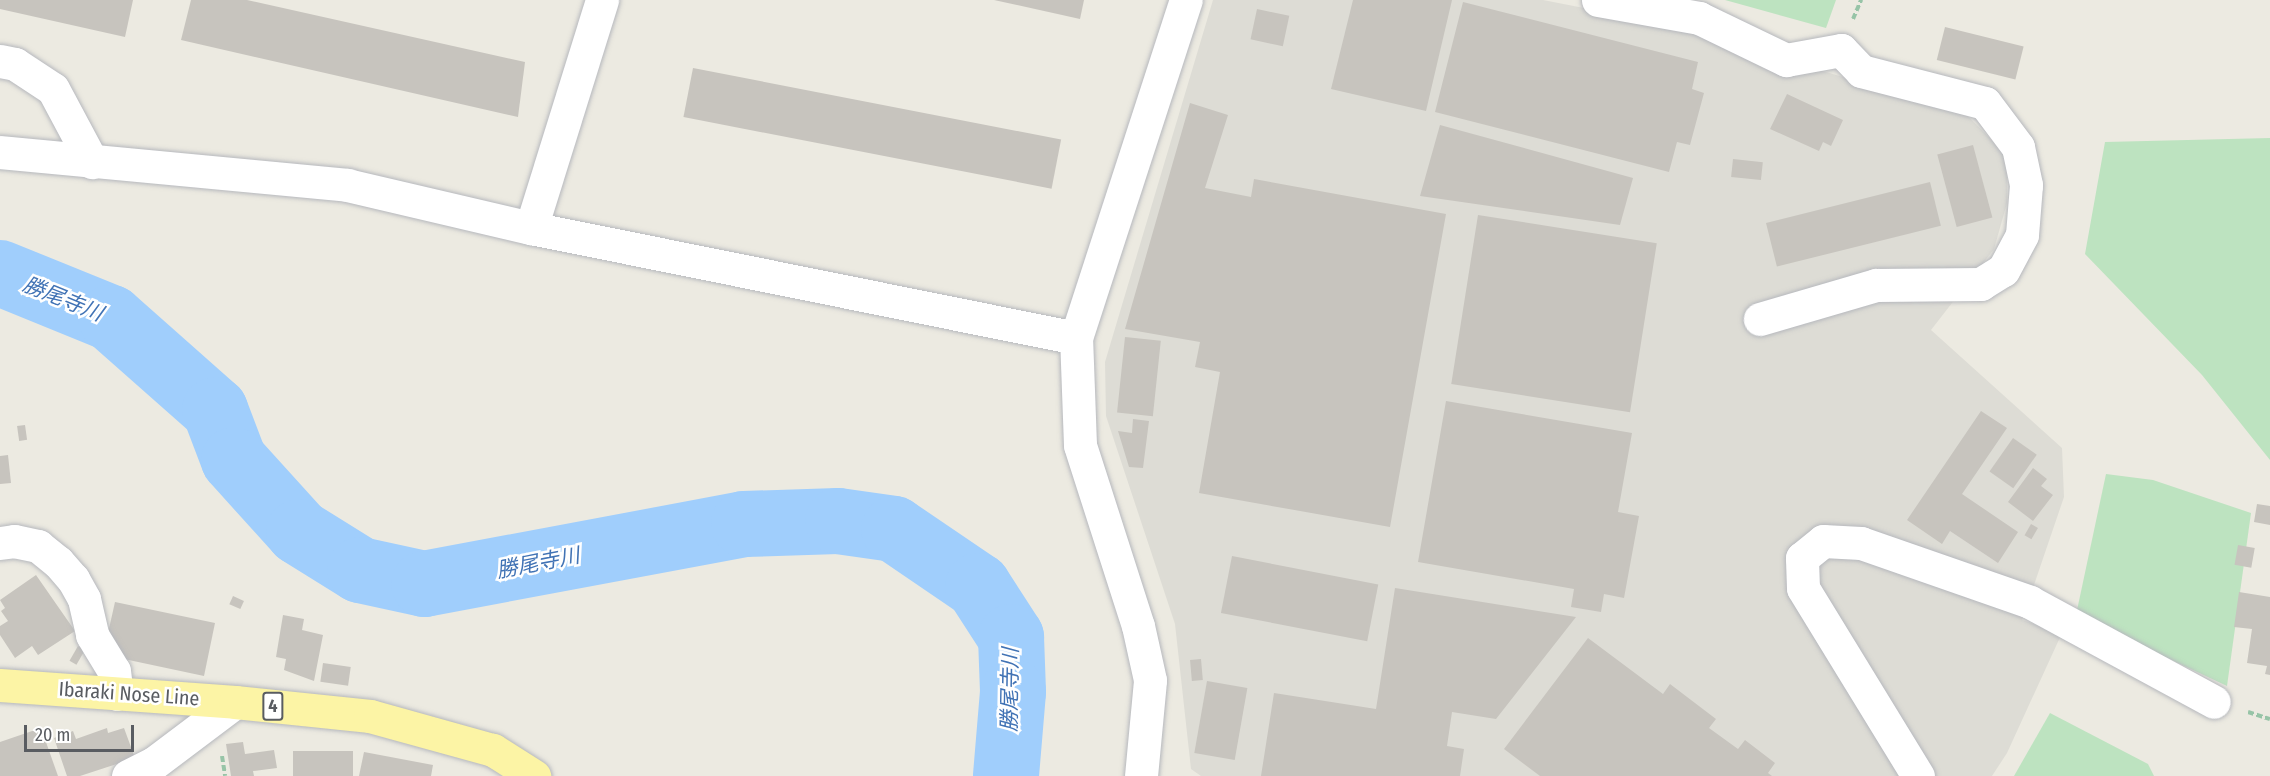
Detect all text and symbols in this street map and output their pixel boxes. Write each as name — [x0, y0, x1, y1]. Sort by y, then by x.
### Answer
water label: 勝尾寺川 — [19, 272, 107, 326]
water label: 勝尾寺川 — [494, 543, 582, 583]
water label: 勝尾寺川 — [997, 648, 1023, 732]
street label: Ibaraki Nose Line — [58, 677, 200, 711]
road number: 4 — [261, 691, 285, 721]
scale bar — [27, 713, 136, 751]
text: 20 m — [35, 724, 70, 746]

